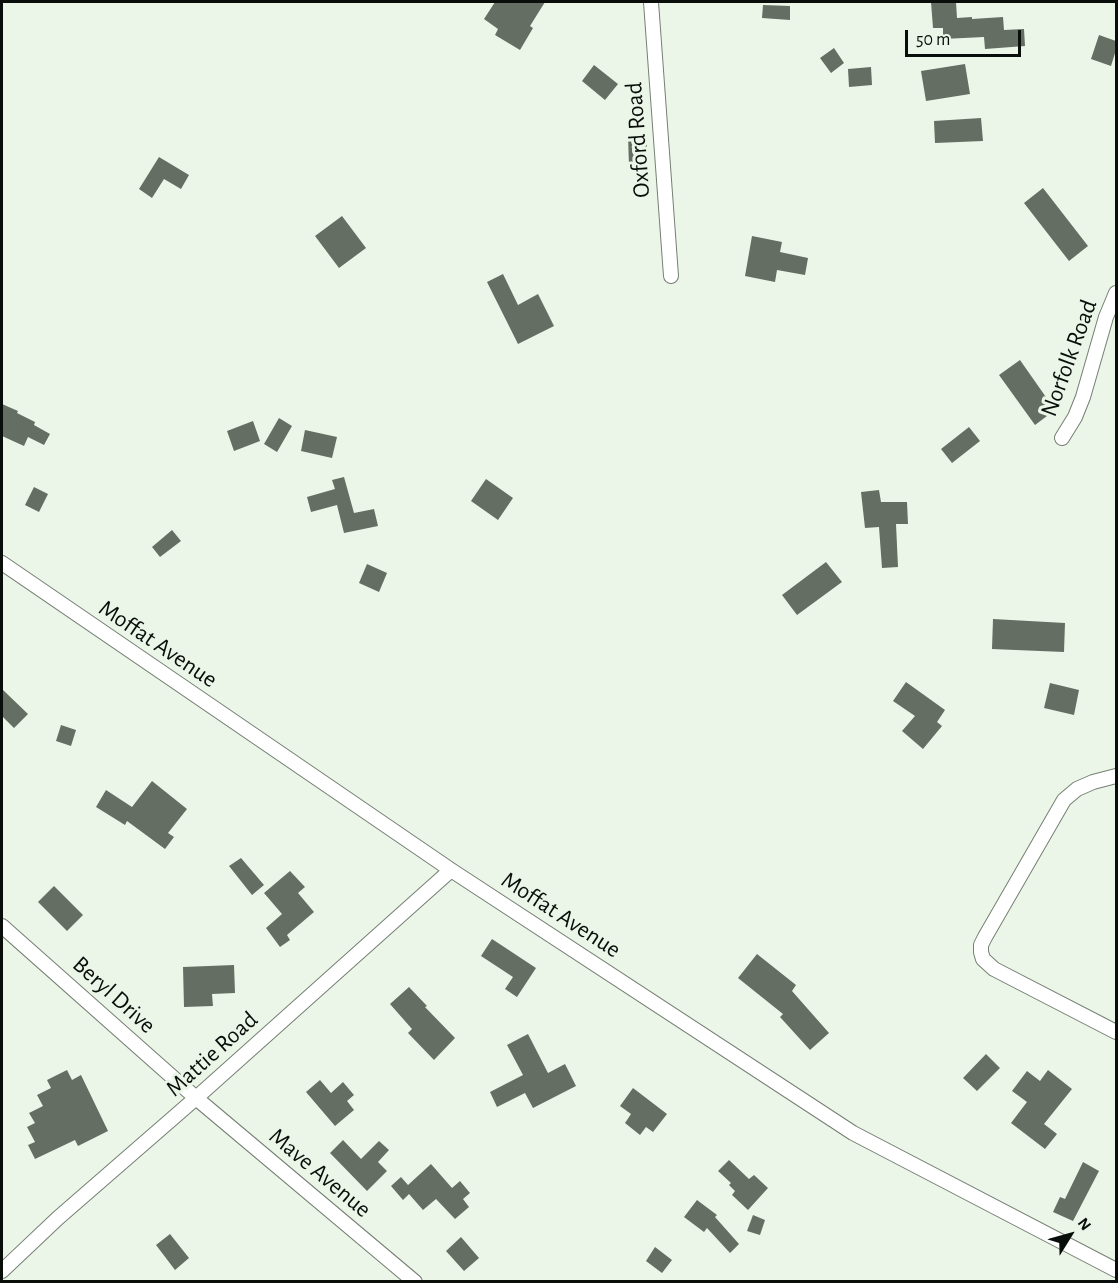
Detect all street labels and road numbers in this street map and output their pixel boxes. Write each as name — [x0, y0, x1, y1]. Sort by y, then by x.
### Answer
street label: Oxford Road — [620, 81, 656, 199]
street label: Norfolk Road — [1035, 296, 1103, 420]
street label: Moffat Avenue — [93, 594, 223, 694]
street label: Moffat Avenue — [496, 866, 626, 964]
street label: Beryl Drive — [67, 950, 161, 1040]
street label: Mattie Road — [160, 1005, 264, 1103]
street label: Mave Avenue — [263, 1122, 377, 1224]

